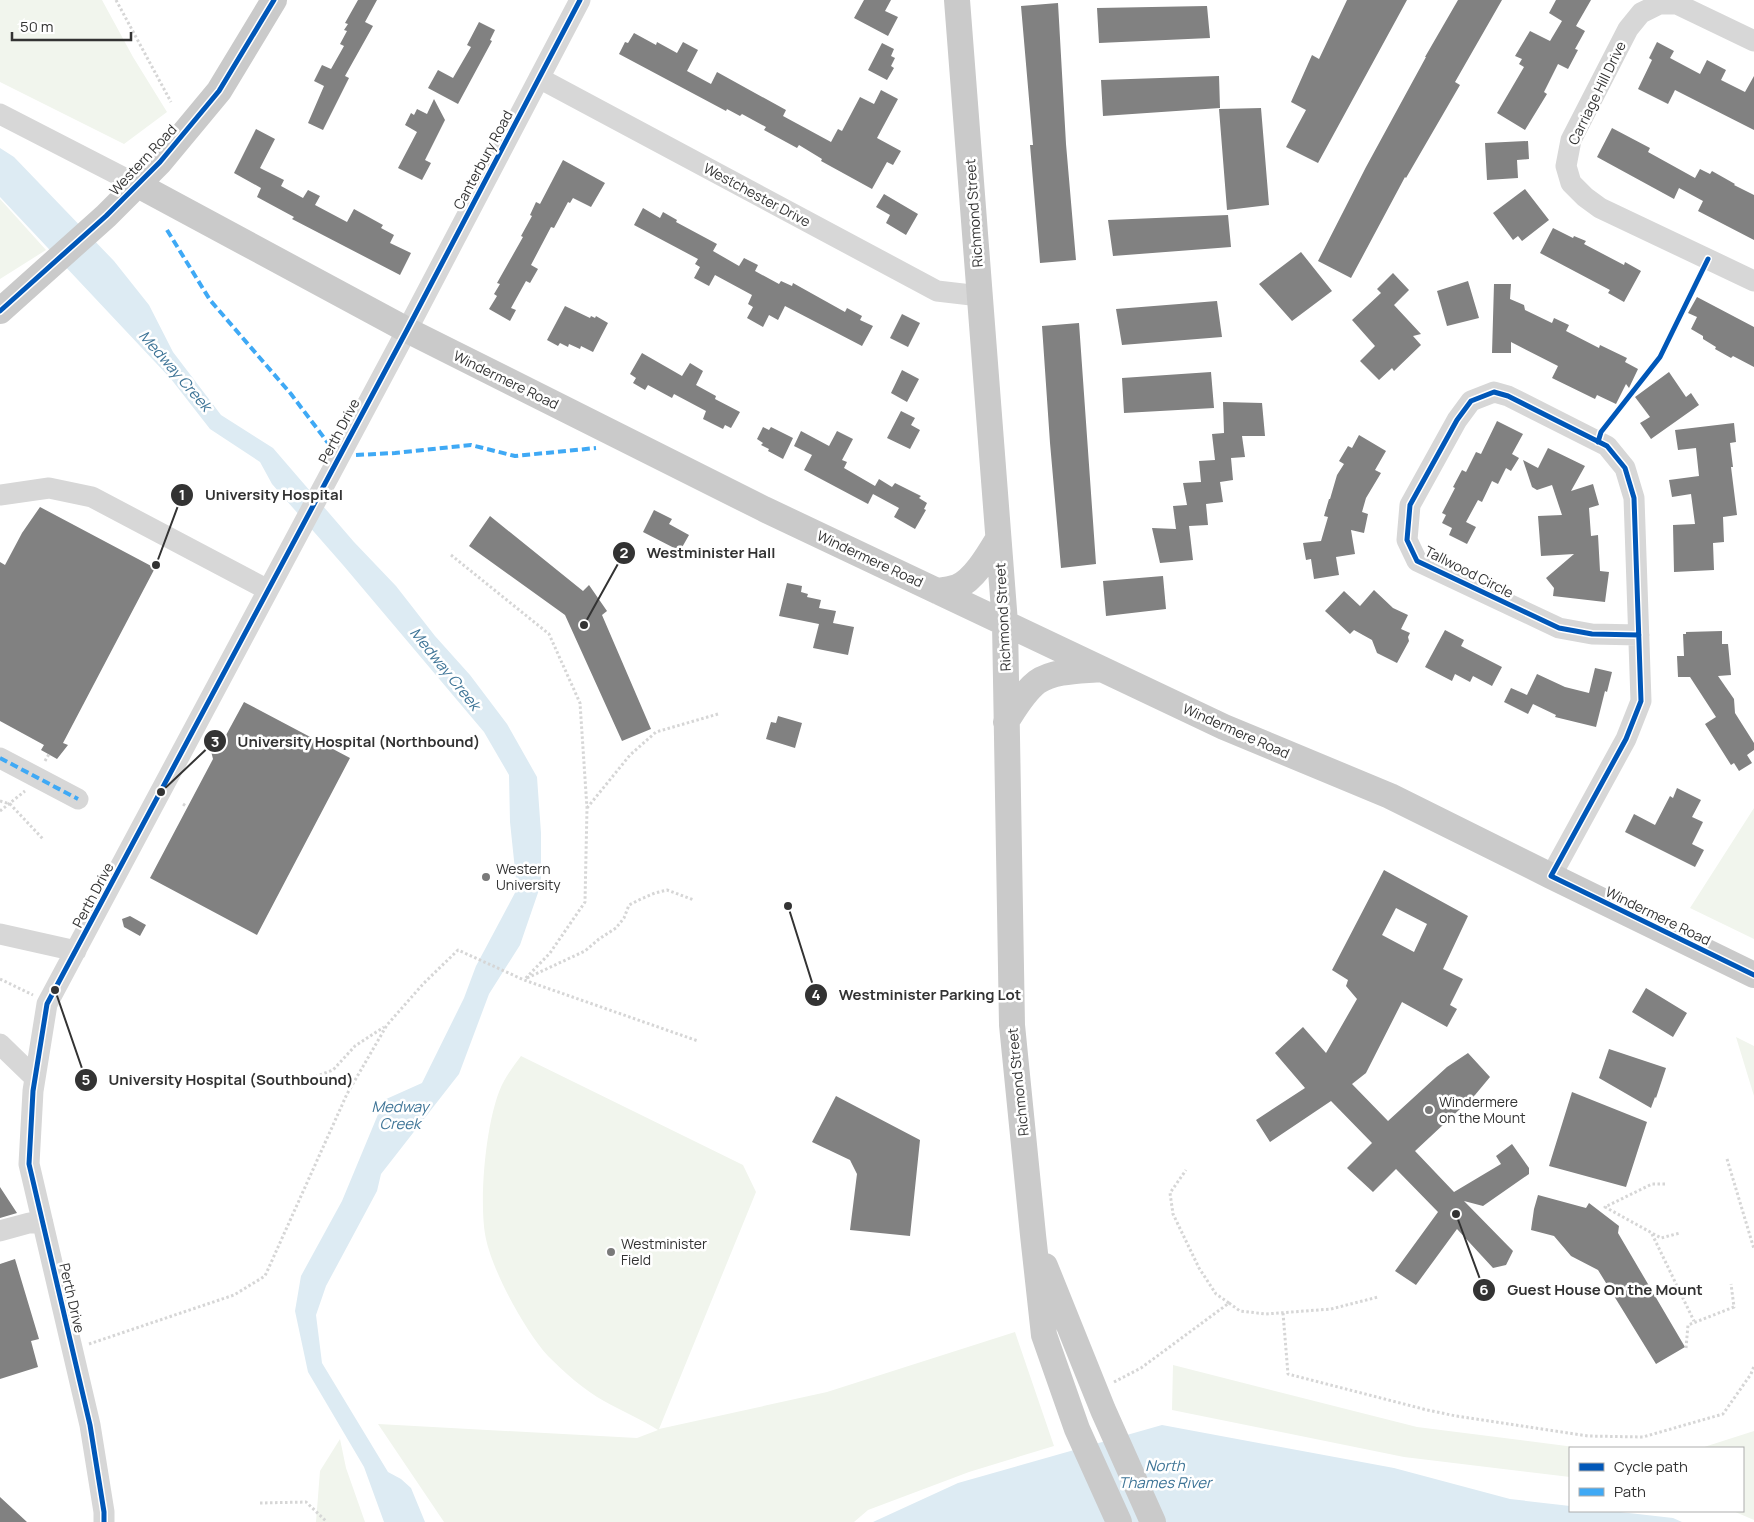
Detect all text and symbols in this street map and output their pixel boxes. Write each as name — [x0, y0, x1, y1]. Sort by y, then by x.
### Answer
scale bar — [12, 10, 131, 42]
text: 50 m — [20, 16, 54, 37]
street label: Carriage Hill Drive — [1563, 38, 1630, 148]
street label: Canterbury Road — [448, 107, 517, 213]
street label: Western Road — [105, 120, 180, 199]
street label: Westchester Drive — [700, 158, 814, 231]
street label: Richmond Street — [960, 158, 987, 268]
water label: Medway Creek — [134, 326, 218, 418]
street label: Windermere Road — [450, 346, 562, 413]
street label: Perth Drive — [313, 395, 364, 467]
callout: University Hospital — [170, 480, 353, 510]
text: 1 — [179, 484, 185, 505]
text: University Hospital — [205, 484, 343, 505]
street label: Windermere Road — [814, 526, 926, 591]
callout: Westminister Hall — [611, 538, 785, 568]
street label: Tallwood Circle — [1422, 541, 1517, 602]
text: 2 — [620, 542, 629, 563]
text: Westminister Hall — [647, 542, 775, 563]
street label: Richmond Street — [990, 562, 1015, 672]
water label: Medway Creek — [405, 623, 487, 717]
street label: Windermere Road — [1180, 698, 1293, 763]
callout: University Hospital (Northbound) — [202, 726, 490, 756]
text: 3 — [211, 731, 219, 752]
text: University Hospital (Northbound) — [238, 731, 480, 752]
street label: Perth Drive — [67, 859, 118, 931]
place label: Western University — [496, 859, 561, 894]
marker: Western University — [480, 871, 492, 883]
street label: Windermere Road — [1602, 882, 1714, 949]
callout: Westminister Parking Lot — [804, 980, 1031, 1010]
text: 4 — [811, 984, 821, 1005]
text: Westminister Parking Lot — [839, 984, 1021, 1005]
street label: Richmond Street — [1002, 1027, 1033, 1137]
callout: University Hospital (Southbound) — [74, 1065, 364, 1095]
text: 5 — [82, 1069, 91, 1090]
text: University Hospital (Southbound) — [108, 1069, 354, 1090]
place label: Windermere on the Mount — [1439, 1092, 1526, 1127]
water label: Medway Creek — [371, 1096, 431, 1134]
marker: Windermere on the Mount — [1423, 1104, 1435, 1116]
place label: Westminister Field — [621, 1234, 707, 1269]
marker: Westminister Field — [605, 1246, 617, 1258]
street label: Perth Drive — [55, 1261, 90, 1335]
callout: Guest House On the Mount — [1472, 1275, 1712, 1305]
text: 6 — [1479, 1279, 1489, 1300]
text: Guest House On the Mount — [1507, 1279, 1703, 1300]
legend — [1569, 1447, 1744, 1512]
water label: North Thames River — [1119, 1455, 1214, 1493]
text: Cycle path — [1614, 1456, 1688, 1477]
text: Path — [1614, 1481, 1646, 1502]

